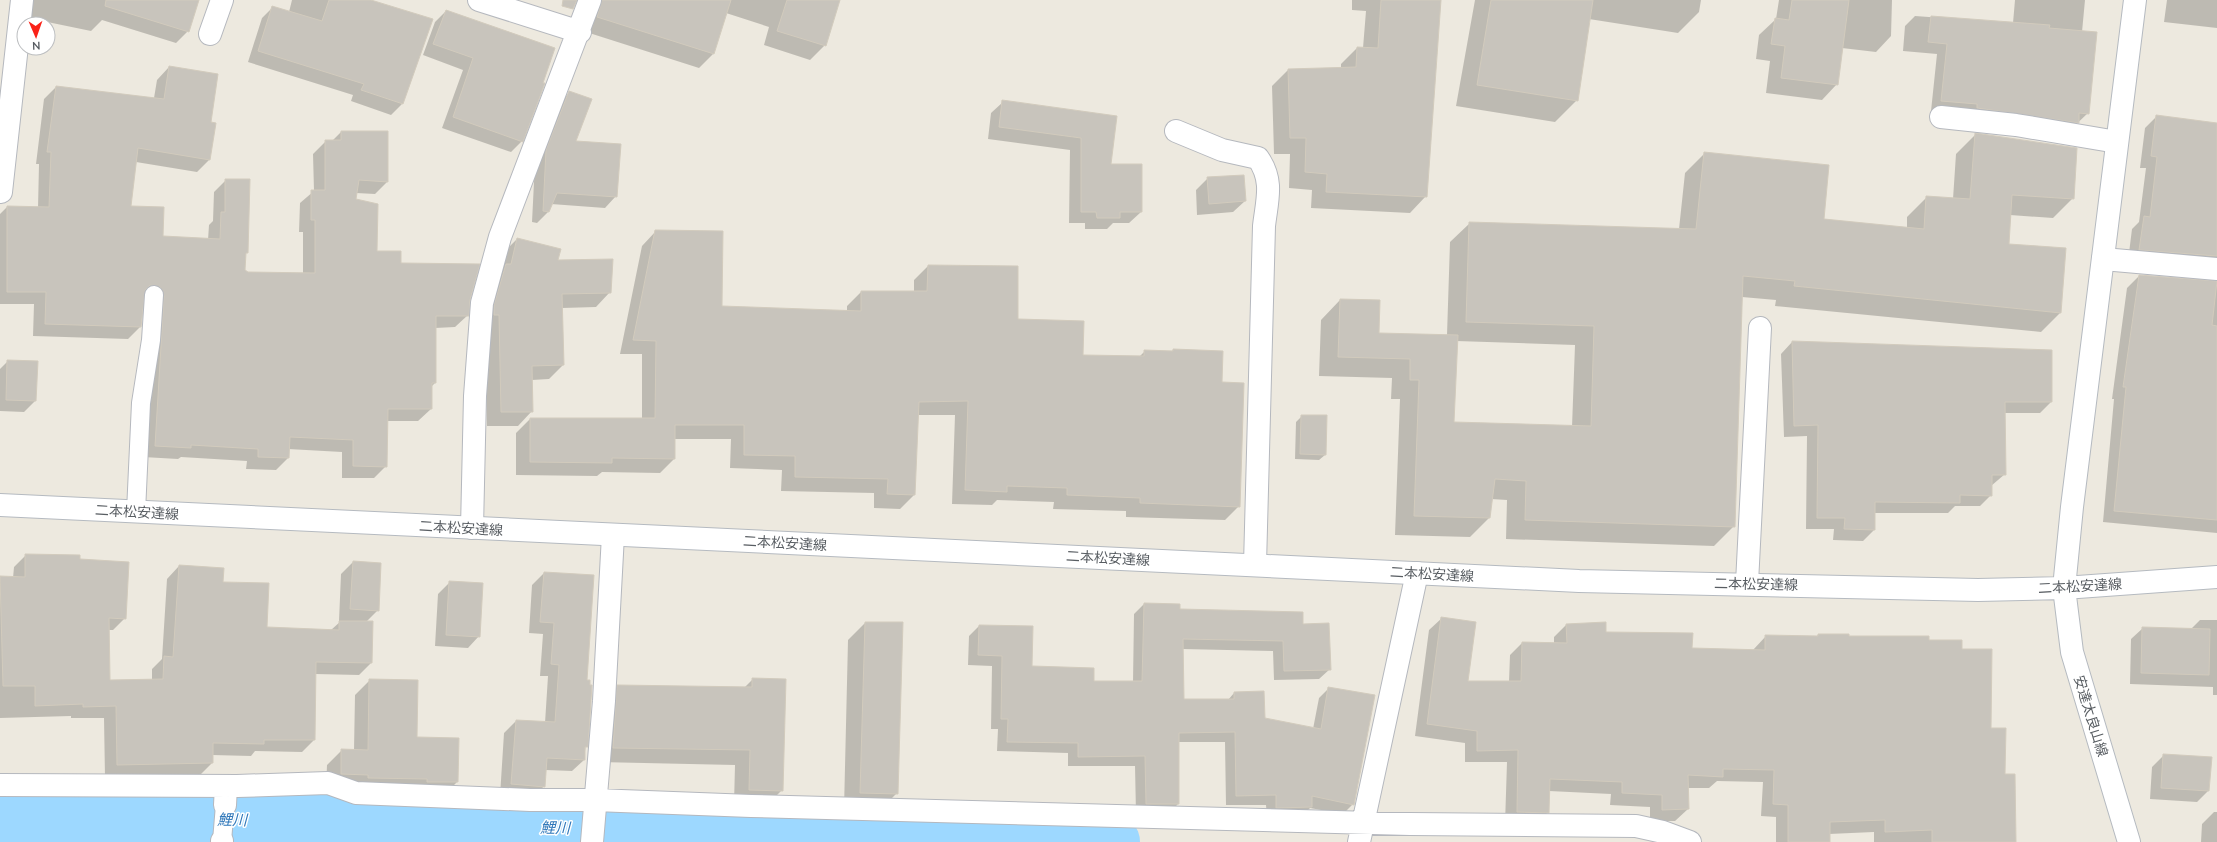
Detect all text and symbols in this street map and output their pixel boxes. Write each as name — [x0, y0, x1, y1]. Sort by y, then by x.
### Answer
north arrow — [16, 16, 56, 56]
text: N — [32, 38, 41, 53]
street label: 二本松安達線 — [95, 501, 179, 524]
street label: 二本松安達線 — [419, 517, 503, 540]
street label: 二本松安達線 — [743, 532, 827, 555]
street label: 二本松安達線 — [1066, 547, 1150, 570]
street label: 二本松安達線 — [1390, 563, 1474, 586]
street label: 二本松安達線 — [1714, 574, 1798, 595]
street label: 二本松安達線 — [2038, 575, 2122, 598]
street label: 安達太良山線 — [2069, 673, 2112, 759]
water label: 鯉川 — [217, 810, 249, 830]
water label: 鯉川 — [540, 818, 572, 838]

